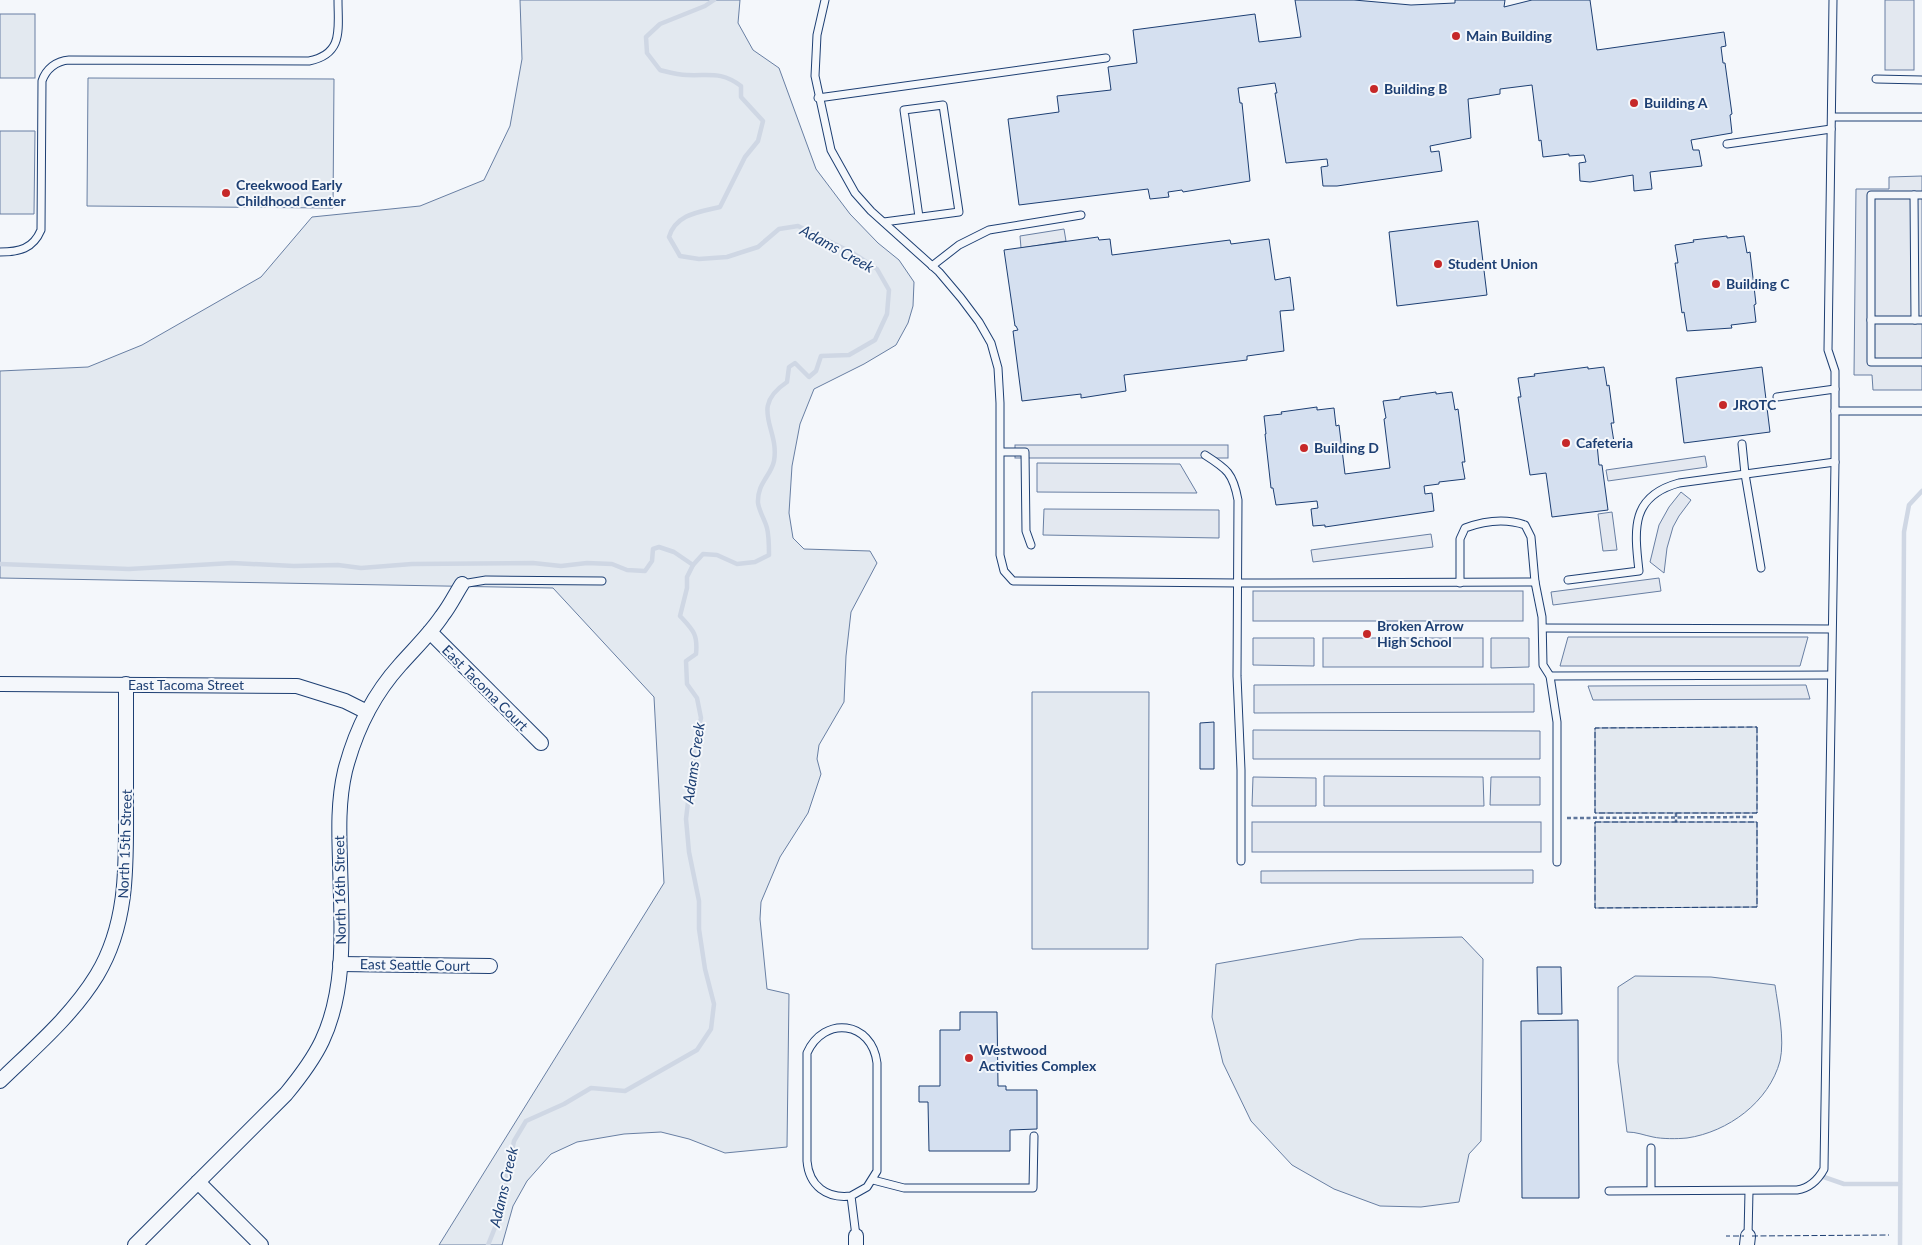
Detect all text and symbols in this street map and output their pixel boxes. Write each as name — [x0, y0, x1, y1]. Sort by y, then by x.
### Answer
place label: Main Building — [1466, 27, 1552, 44]
marker: Main Building — [1450, 30, 1462, 42]
place label: Building B — [1384, 80, 1447, 97]
marker: Building B — [1368, 83, 1380, 95]
place label: Building A — [1644, 94, 1708, 111]
marker: Building A — [1628, 97, 1640, 109]
place label: Creekwood Early Childhood Center — [236, 176, 346, 209]
marker: Creekwood Early Childhood Center — [220, 187, 232, 199]
water label: Adams Creek — [796, 220, 878, 276]
place label: Student Union — [1448, 255, 1538, 272]
marker: Student Union — [1432, 258, 1444, 270]
place label: Building C — [1726, 275, 1790, 292]
marker: Building C — [1710, 278, 1722, 290]
place label: JROTC — [1733, 396, 1777, 413]
marker: JROTC — [1717, 399, 1729, 411]
place label: Cafeteria — [1576, 434, 1633, 451]
marker: Cafeteria — [1560, 437, 1572, 449]
place label: Building D — [1314, 439, 1379, 456]
marker: Building D — [1298, 442, 1310, 454]
place label: Broken Arrow High School — [1377, 617, 1464, 650]
marker: Broken Arrow High School — [1361, 628, 1373, 640]
street label: East Tacoma Court — [439, 641, 532, 734]
street label: East Tacoma Street — [128, 676, 244, 693]
water label: Adams Creek — [678, 720, 708, 806]
street label: North 15th Street — [114, 789, 135, 899]
street label: North 16th Street — [330, 835, 349, 945]
street label: East Seattle Court — [360, 955, 470, 974]
place label: Westwood Activities Complex — [978, 1041, 1097, 1074]
marker: Westwood Activities Complex — [963, 1052, 975, 1064]
water label: Adams Creek — [485, 1144, 521, 1230]

